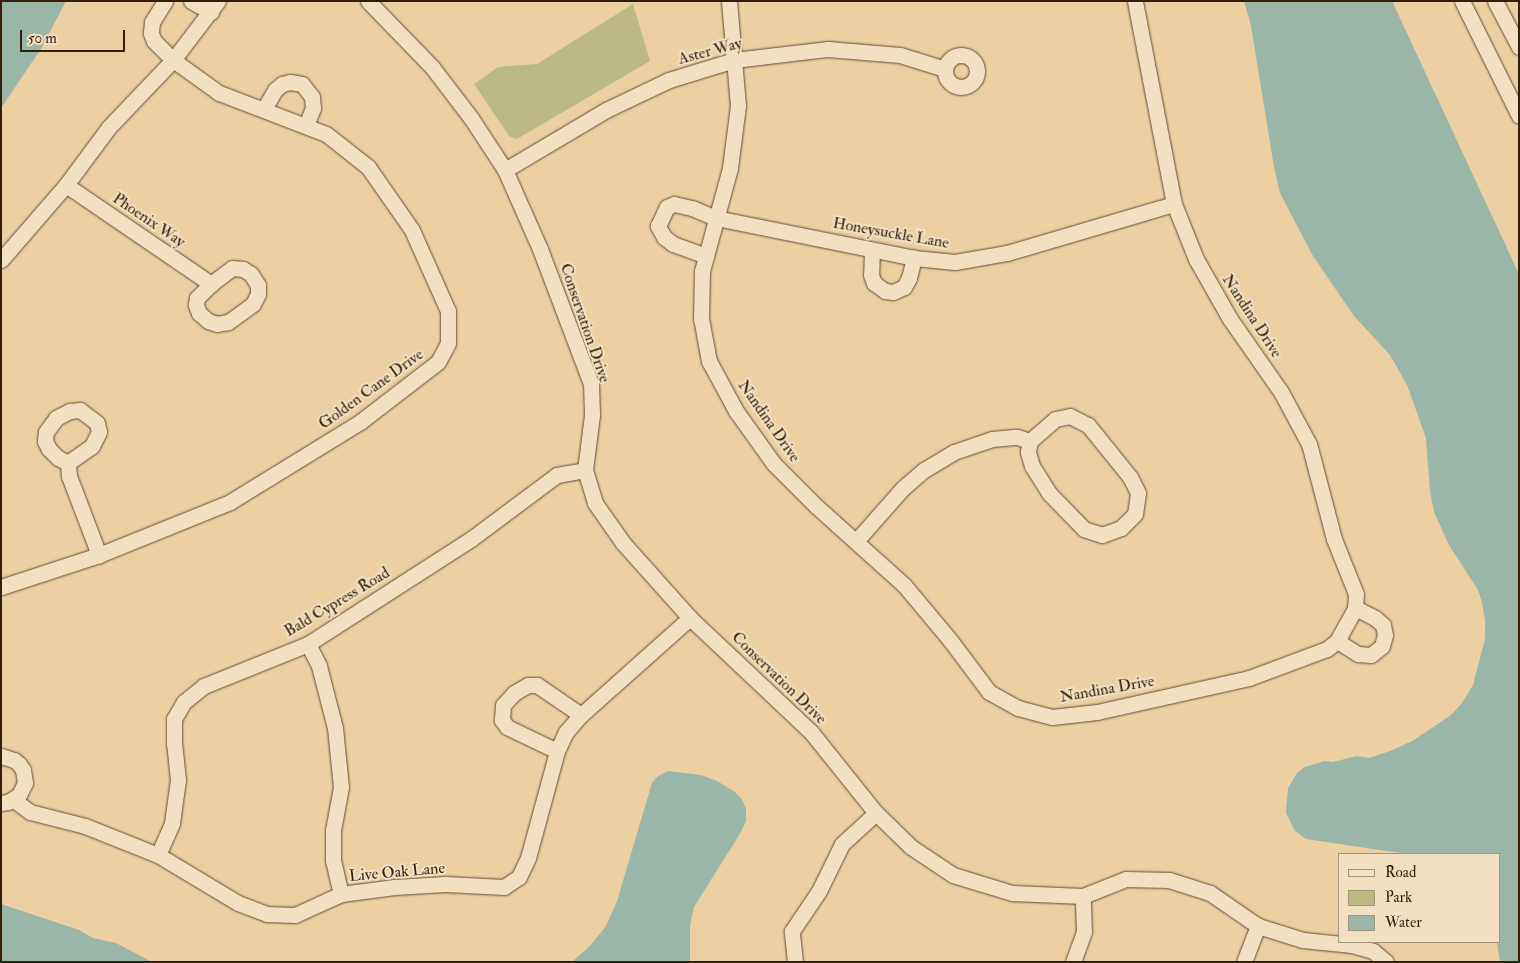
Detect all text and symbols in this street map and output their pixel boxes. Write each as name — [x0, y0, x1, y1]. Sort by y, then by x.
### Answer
scale bar — [22, 20, 128, 52]
text: 50 m — [28, 29, 57, 48]
street label: Aster Way — [676, 33, 744, 69]
street label: Phoenix Way — [109, 189, 189, 251]
street label: Honeysuckle Lane — [831, 213, 951, 253]
street label: Conservation Drive — [556, 261, 614, 385]
street label: Nandina Drive — [1218, 271, 1286, 361]
street label: Golden Cane Drive — [315, 345, 427, 433]
street label: Nandina Drive — [734, 376, 804, 466]
street label: Bald Cypress Road — [281, 563, 393, 641]
street label: Conservation Drive — [727, 628, 831, 728]
street label: Nandina Drive — [1058, 671, 1156, 707]
legend — [1338, 853, 1500, 943]
street label: Live Oak Lane — [348, 858, 446, 886]
text: Road — [1385, 863, 1416, 882]
text: Park — [1385, 888, 1412, 907]
text: Water — [1385, 913, 1422, 932]

